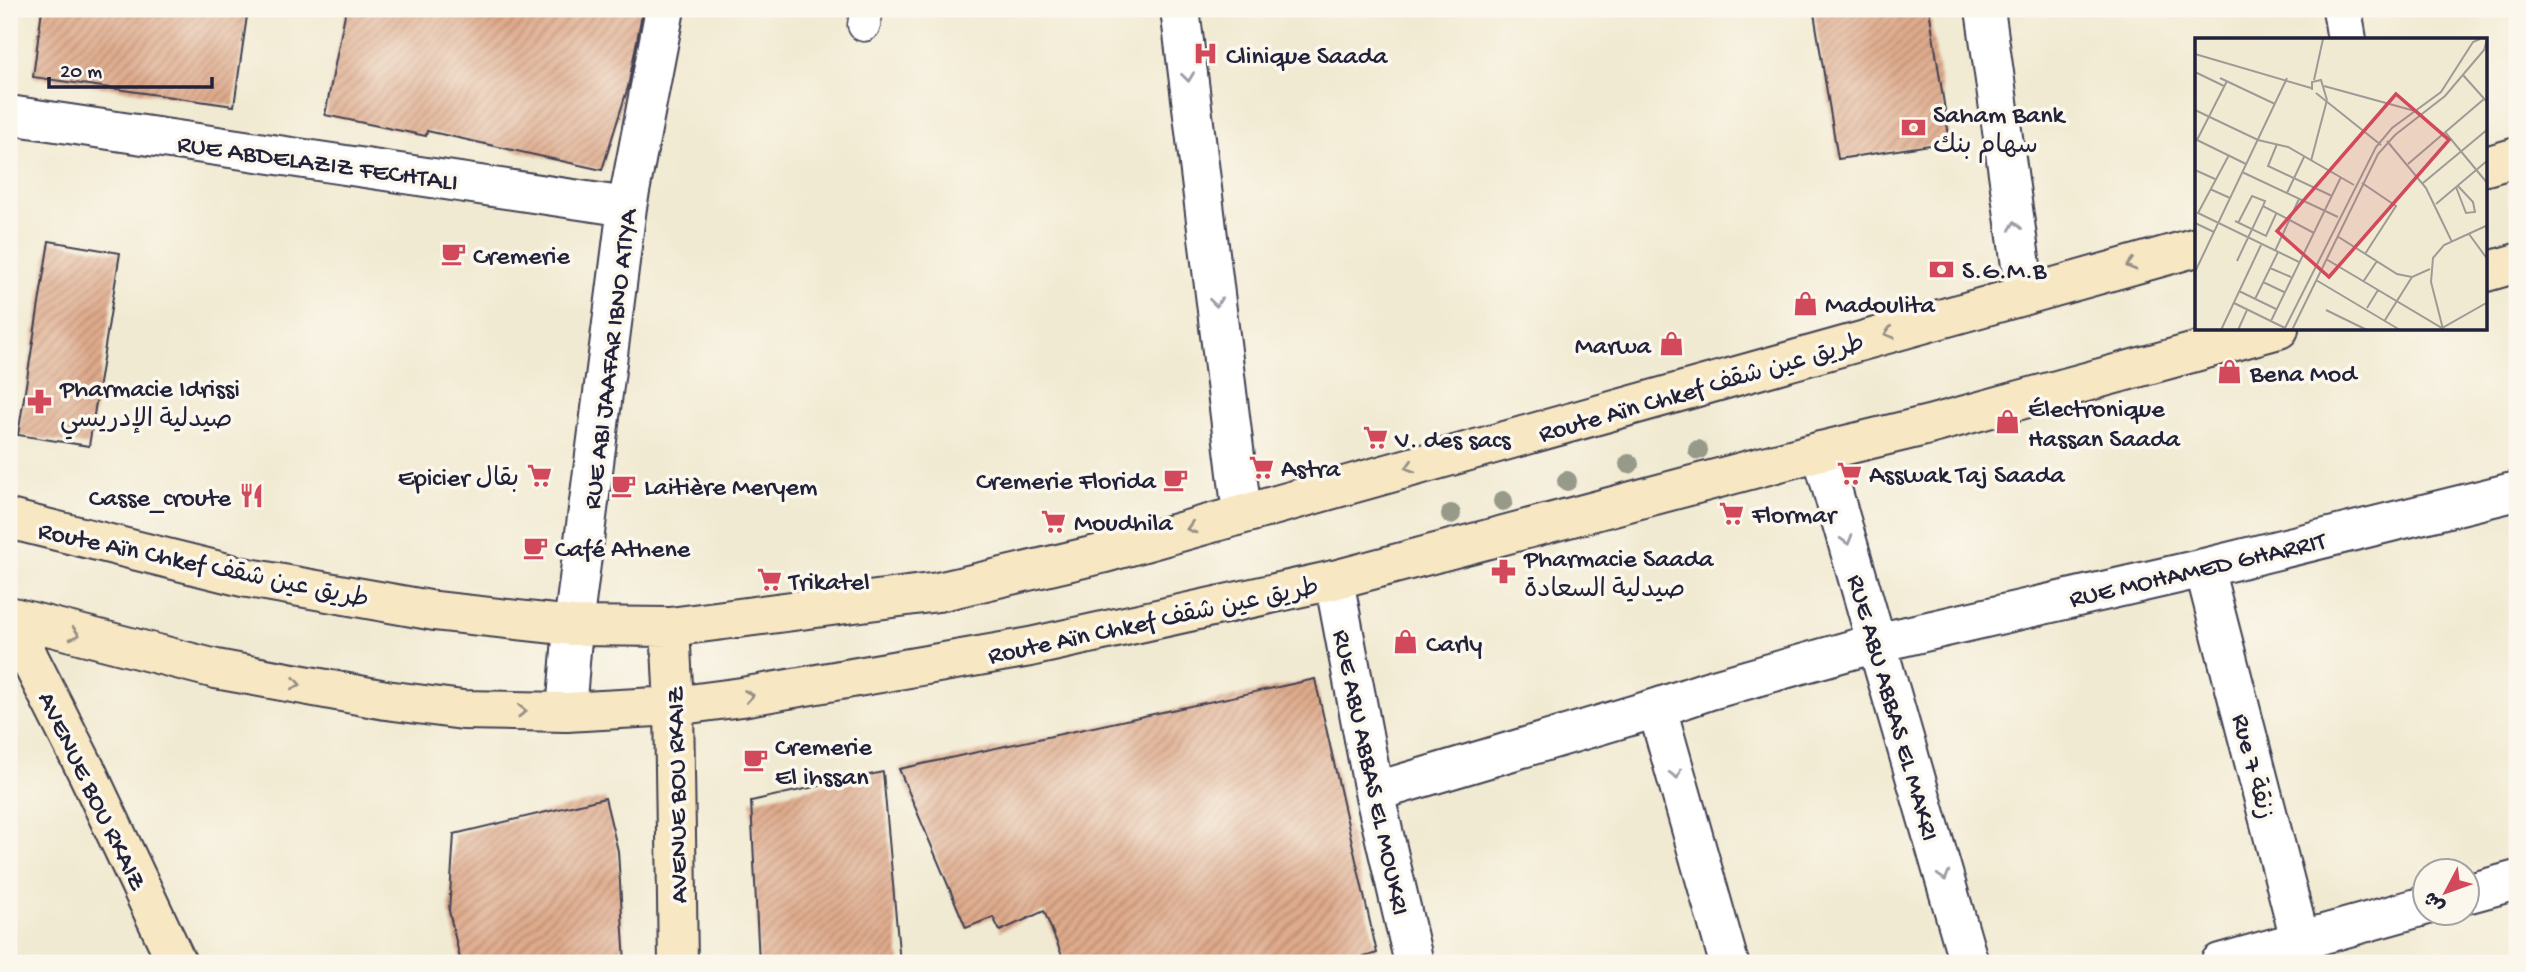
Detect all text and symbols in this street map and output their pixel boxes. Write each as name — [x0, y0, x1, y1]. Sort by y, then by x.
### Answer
inset map — [2195, 38, 2488, 331]
hospital icon: Clinique Saada — [1192, 40, 1220, 68]
place label: Clinique Saada — [1226, 43, 1389, 74]
scale bar — [49, 46, 212, 90]
text: 20 m — [60, 61, 102, 86]
one-way arrow — [1181, 71, 1196, 82]
place label: Saham Bank سهام بنك — [1933, 102, 2067, 163]
bank icon: Saham Bank سهام بنك — [1899, 114, 1927, 142]
street label: RUE ABDELAZIZ FECHTALI — [175, 130, 460, 201]
street label: RUE ABI JAAFAR IBNO ATIYA — [579, 206, 646, 511]
one-way arrow — [2008, 221, 2023, 232]
cafe icon: Cremerie — [439, 240, 467, 268]
place label: Cremerie — [473, 243, 570, 274]
bank icon: S.G.M.B — [1928, 255, 1956, 283]
one-way arrow — [2125, 257, 2137, 271]
place label: S.G.M.B — [1962, 258, 2047, 289]
shop icon: Madoulita — [1791, 289, 1819, 317]
place label: Madoulita — [1825, 292, 1936, 323]
one-way arrow — [1208, 297, 1223, 308]
one-way arrow — [1883, 325, 1895, 340]
street label: Route Aïn Chkef طريق عين شقف — [1536, 329, 1869, 452]
shop icon: Marwa — [1657, 330, 1685, 358]
place label: Marwa — [1575, 333, 1653, 364]
shop icon: Bena Mod — [2216, 358, 2244, 386]
place label: Bena Mod — [2249, 361, 2358, 392]
place label: Pharmacie Idrissi صيدلية الإدريسي — [59, 376, 240, 440]
pharmacy icon: Pharmacie Idrissi صيدلية الإدريسي — [26, 388, 54, 416]
place label: Électronique Hassan Saada — [2028, 396, 2182, 457]
shop icon: Électronique Hassan Saada — [1994, 408, 2022, 436]
supermarket icon: V. des sacs — [1361, 424, 1389, 452]
place label: V. des sacs — [1394, 427, 1512, 458]
supermarket icon: Astra — [1247, 453, 1275, 481]
place label: Astra — [1281, 456, 1342, 487]
one-way arrow — [1404, 459, 1416, 473]
supermarket icon: Asswak Taj Saada — [1835, 459, 1863, 487]
supermarket icon: Epicier بقال — [525, 462, 553, 490]
place label: Asswak Taj Saada — [1869, 462, 2066, 493]
place label: Epicier بقال — [398, 465, 519, 496]
cafe icon: Cremerie Florida — [1162, 465, 1190, 493]
place label: Cremerie Florida — [976, 468, 1158, 499]
cafe icon: Laitière Meryem — [610, 471, 638, 499]
place label: Laitière Meryem — [644, 474, 817, 505]
restaurant icon: Casse_croute — [237, 482, 265, 510]
place label: Casse_croute — [89, 485, 232, 516]
supermarket icon: Flormar — [1718, 499, 1746, 527]
place label: Flormar — [1751, 502, 1839, 533]
supermarket icon: Moudhila — [1040, 507, 1068, 535]
place label: Moudhila — [1074, 510, 1174, 541]
street label: Route Aïn Chkef طريق عين شقف — [35, 517, 371, 618]
one-way arrow — [1185, 520, 1197, 535]
street label: RUE MOHAMED GHARRIT — [2067, 528, 2330, 617]
cafe icon: Café Athene — [521, 533, 549, 561]
one-way arrow — [1838, 534, 1853, 546]
place label: Café Athene — [555, 536, 691, 567]
place label: Pharmacie Saada صيدلية السعادة — [1523, 546, 1715, 607]
pharmacy icon: Pharmacie Saada صيدلية السعادة — [1490, 558, 1518, 586]
supermarket icon: Trikatel — [755, 566, 783, 594]
place label: Trikatel — [787, 569, 870, 600]
street label: RUE ABU ABBAS EL MAKRI — [1838, 571, 1944, 845]
street label: Route Aïn Chkef طريق عين شقف — [986, 573, 1322, 674]
one-way arrow — [69, 626, 81, 640]
street label: RUE ABU ABBAS EL MOUKRI — [1323, 627, 1414, 918]
shop icon: Carly — [1392, 628, 1420, 656]
place label: Carly — [1426, 631, 1482, 662]
one-way arrow — [290, 676, 302, 691]
street label: AVENUE BOU RKAIZ — [662, 685, 697, 904]
street label: AVENUE BOU RKAIZ — [29, 688, 152, 897]
one-way arrow — [743, 689, 755, 704]
one-way arrow — [517, 703, 528, 719]
street label: Rue 7 زنقة — [2223, 711, 2279, 823]
place label: Cremerie El ihssan — [775, 734, 872, 795]
cafe icon: Cremerie El ihssan — [741, 746, 769, 774]
one-way arrow — [1667, 768, 1682, 780]
north arrow — [2410, 856, 2480, 926]
one-way arrow — [1935, 870, 1950, 882]
text: ش — [2420, 885, 2451, 916]

